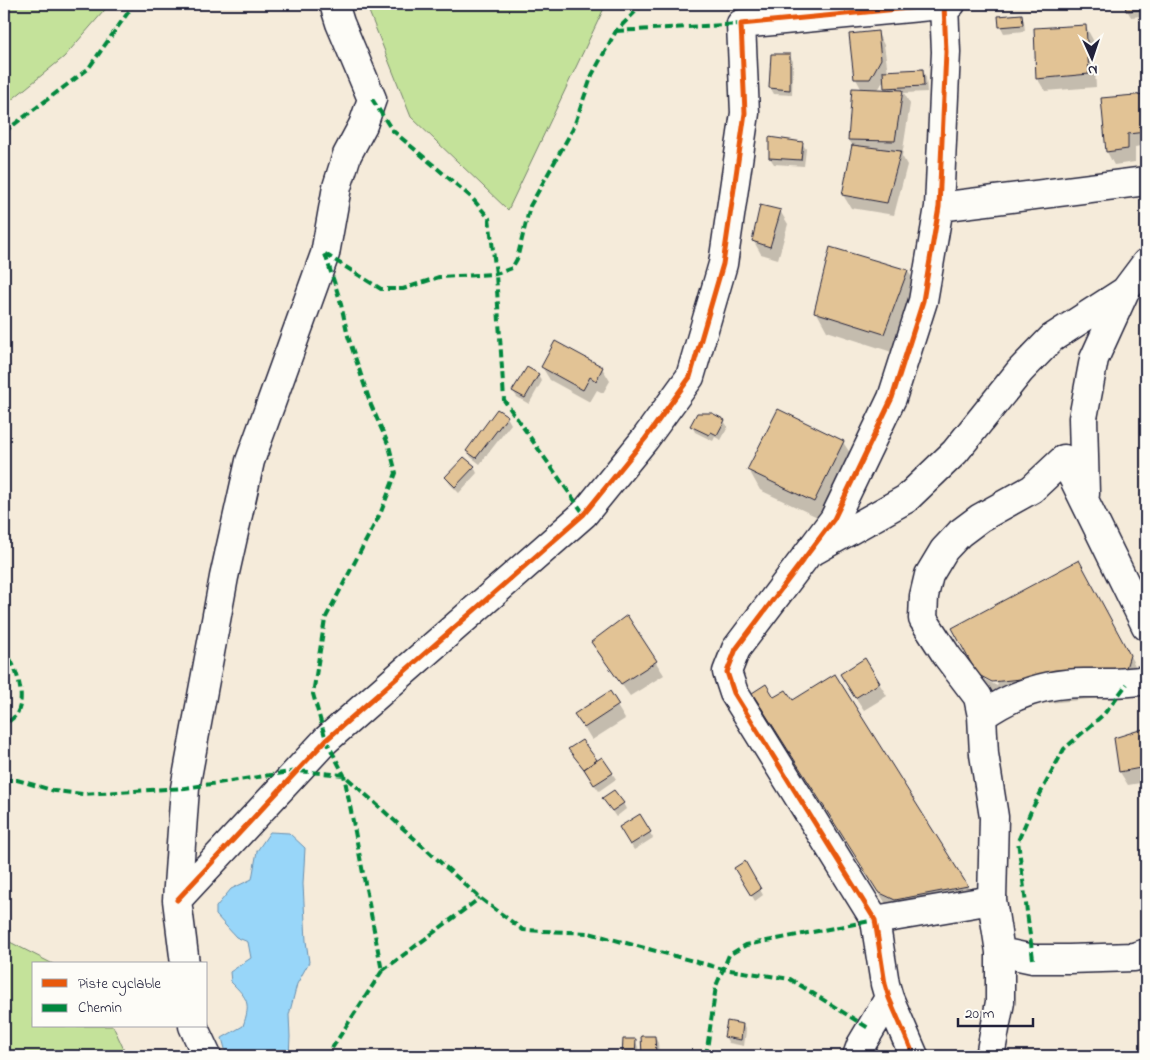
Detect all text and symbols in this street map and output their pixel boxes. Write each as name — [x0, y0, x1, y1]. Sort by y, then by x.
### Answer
north arrow — [1068, 32, 1118, 82]
text: N — [1087, 59, 1098, 80]
legend — [32, 962, 208, 1028]
text: Piste cyclable — [78, 973, 161, 996]
scale bar — [958, 995, 1032, 1027]
text: Chemin — [78, 997, 122, 1019]
text: 20 m — [965, 1003, 995, 1025]

